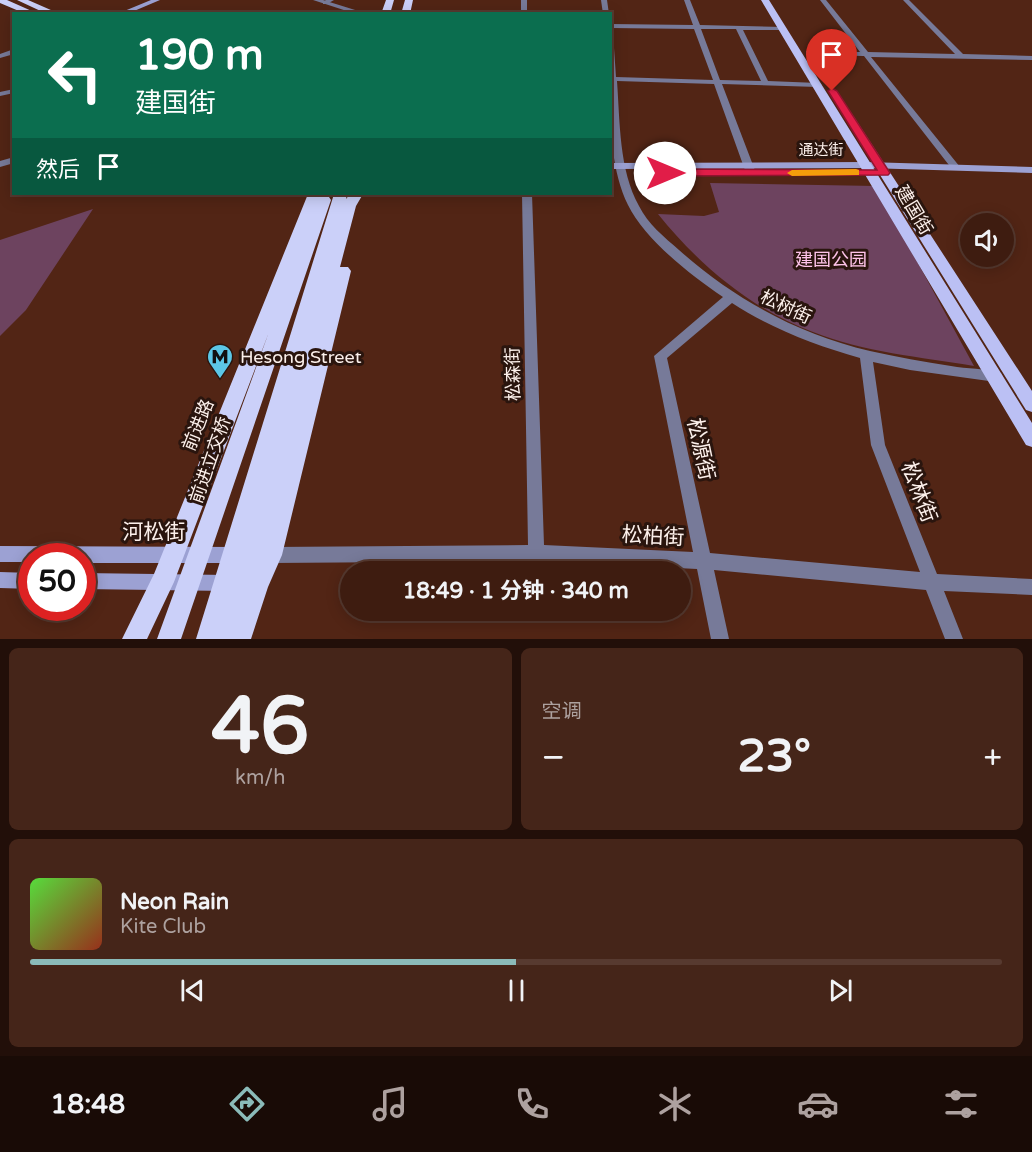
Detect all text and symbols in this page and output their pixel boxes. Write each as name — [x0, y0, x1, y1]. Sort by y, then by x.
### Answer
pin — [806, 29, 857, 91]
text: 190 m — [135, 30, 264, 81]
icon: left — [36, 36, 114, 114]
icon: arrive — [815, 38, 848, 71]
text: 建国街 — [135, 87, 216, 120]
position arrow — [633, 141, 697, 205]
street label: 通达街 — [798, 141, 844, 159]
icon: arrive — [92, 150, 125, 183]
text: 然后 — [36, 157, 80, 183]
street label: 建国街 — [891, 181, 937, 239]
map controls — [960, 213, 1014, 267]
button: sound — [960, 213, 1014, 267]
park label: 建国公园 — [795, 249, 867, 271]
street label: 松树街 — [757, 286, 815, 328]
metro station icon: Hesong Street — [205, 342, 235, 380]
place label: Hesong Street — [240, 346, 362, 368]
street label: 松森街 — [502, 347, 524, 401]
street label: 前进路 — [178, 396, 218, 454]
street label: 前进立交桥 — [185, 414, 235, 506]
street label: 松源街 — [682, 416, 719, 483]
street label: 松林街 — [896, 458, 941, 526]
street label: 河松街 — [123, 520, 186, 545]
street label: 松柏街 — [621, 522, 685, 551]
speed limit sign: 50 — [18, 543, 96, 621]
text: 18:49 · 1 分钟 · 340 m — [402, 578, 629, 604]
text: 46 — [211, 680, 309, 774]
text: 空调 — [542, 700, 582, 724]
text: 23° — [737, 730, 811, 784]
text: − — [542, 738, 565, 777]
text: + — [983, 738, 1002, 777]
text: km/h — [235, 766, 285, 790]
text: Neon Rain — [120, 889, 229, 915]
text: Kite Club — [120, 915, 206, 939]
icon: previous — [176, 974, 209, 1007]
icon: pause — [500, 974, 533, 1007]
icon: next — [824, 974, 857, 1007]
icon: directions — [226, 1083, 268, 1125]
icon: music — [369, 1083, 411, 1125]
icon: phone — [511, 1083, 553, 1125]
icon: climate — [654, 1083, 696, 1125]
icon: car — [797, 1083, 839, 1125]
icon: filters — [940, 1083, 982, 1125]
text: 18:48 — [50, 1088, 125, 1121]

